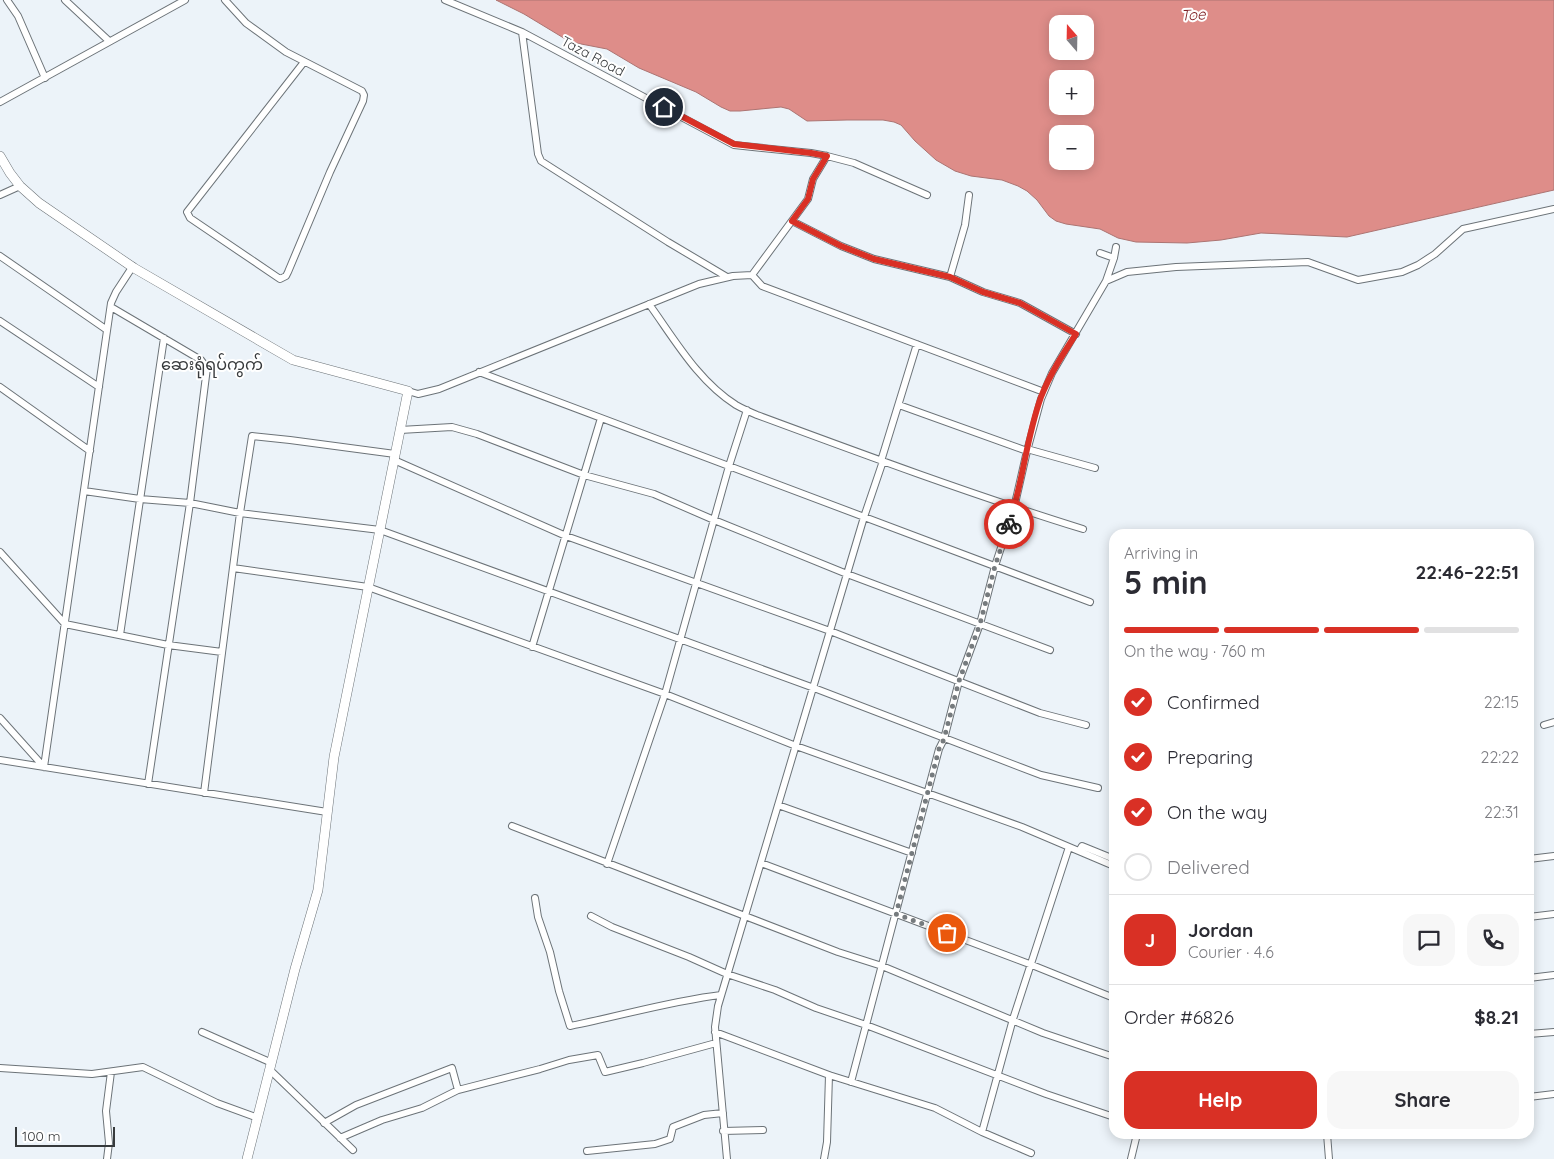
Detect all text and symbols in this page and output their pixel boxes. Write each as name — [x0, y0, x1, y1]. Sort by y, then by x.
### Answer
water label: Toe — [1180, 4, 1206, 25]
north arrow — [1049, 15, 1094, 60]
map controls — [1049, 15, 1094, 170]
street label: Taza Road — [558, 32, 628, 80]
button: + — [1049, 70, 1094, 115]
pin — [643, 86, 685, 128]
icon: home — [650, 93, 678, 121]
button: − — [1049, 125, 1094, 170]
district label: ဆေးရုံရပ်ကွက် — [161, 353, 263, 379]
courier — [984, 499, 1034, 549]
icon: bike — [995, 510, 1023, 538]
text: Arriving in — [1124, 543, 1198, 563]
text: 22:46–22:51 — [1416, 560, 1519, 584]
text: 5 min — [1124, 562, 1208, 602]
text: On the way · 760 m — [1124, 641, 1265, 661]
icon: check — [1124, 688, 1152, 716]
text: Confirmed — [1167, 690, 1260, 714]
text: 22:15 — [1484, 692, 1519, 712]
icon: check — [1124, 743, 1152, 771]
text: Preparing — [1167, 745, 1253, 769]
text: 22:22 — [1481, 747, 1519, 767]
icon: check — [1124, 798, 1152, 826]
text: On the way — [1167, 800, 1268, 824]
text: 22:31 — [1484, 802, 1519, 822]
text: Delivered — [1167, 855, 1250, 879]
pin — [926, 912, 968, 954]
button: chat — [1403, 914, 1455, 966]
button: phone — [1467, 914, 1519, 966]
text: Jordan — [1188, 918, 1253, 942]
icon: bag — [933, 919, 961, 947]
text: J — [1145, 928, 1155, 952]
text: Courier · 4.6 — [1188, 942, 1274, 962]
text: Order #6826 — [1124, 1005, 1234, 1029]
text: $8.21 — [1474, 1005, 1519, 1029]
button: Help — [1124, 1071, 1317, 1129]
button: Share — [1327, 1071, 1519, 1129]
scale bar — [15, 1124, 115, 1147]
text: 100 m — [22, 1127, 60, 1145]

